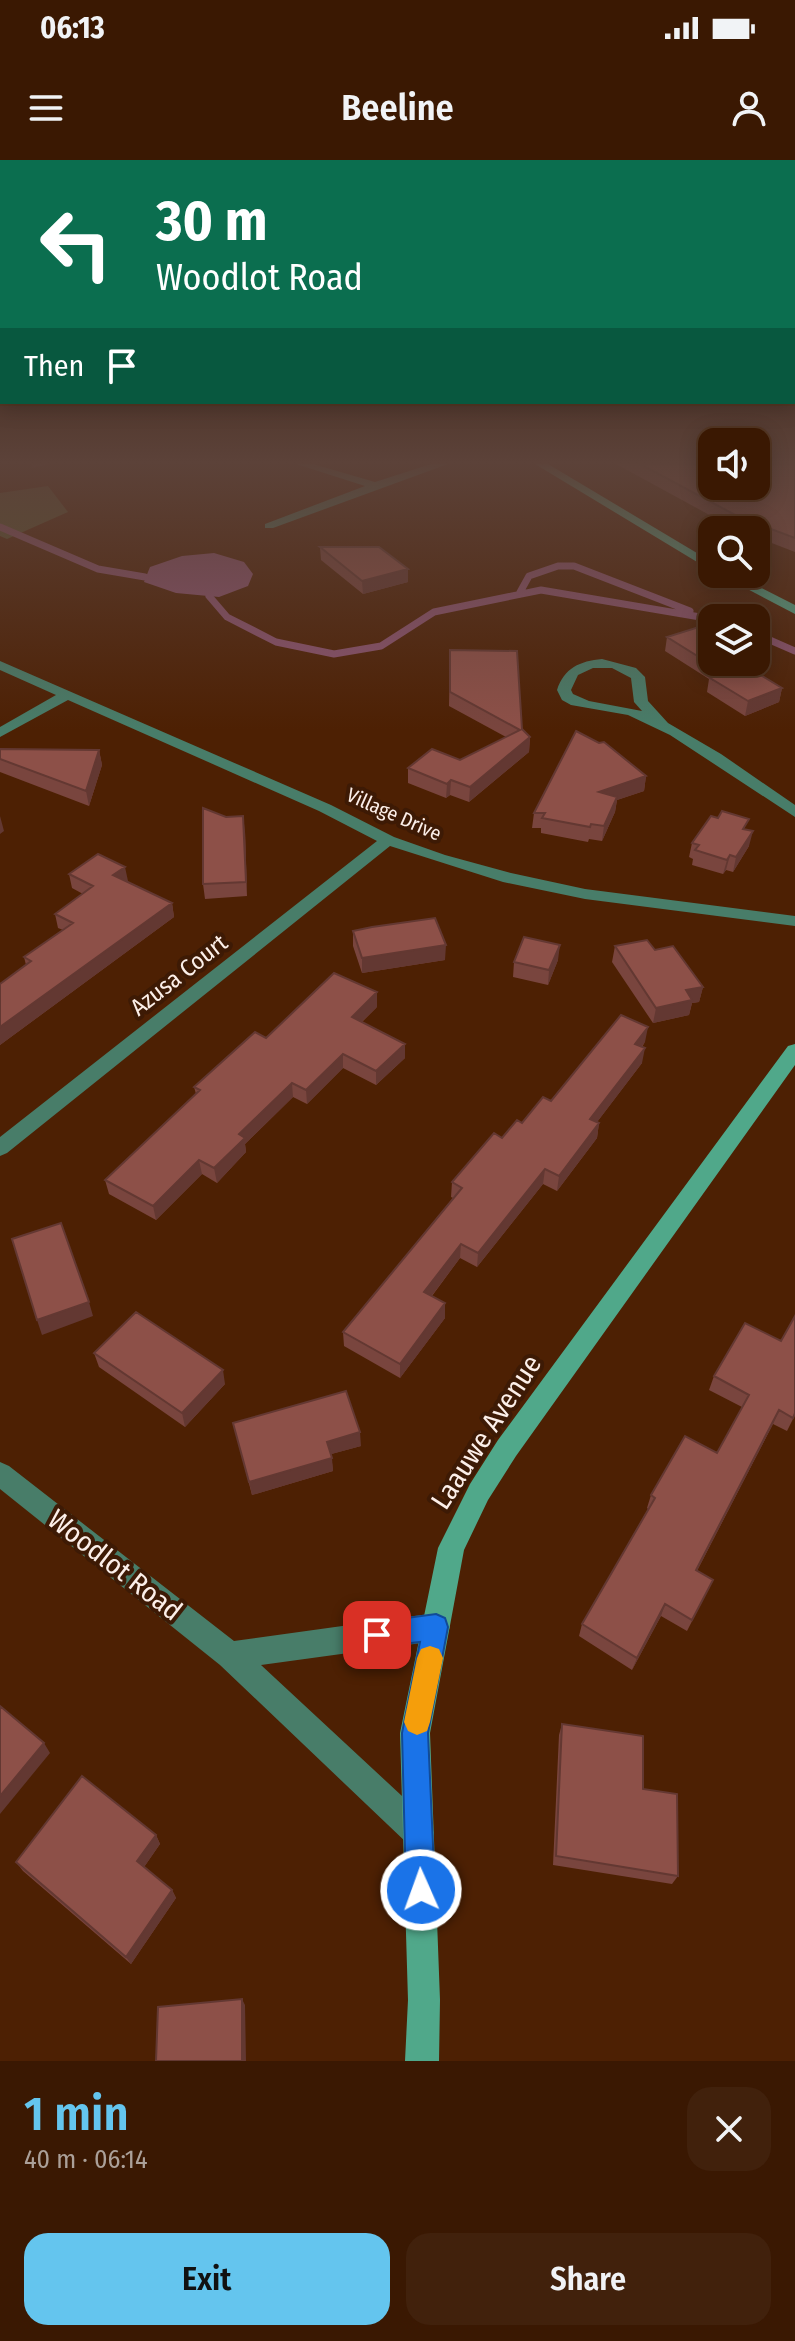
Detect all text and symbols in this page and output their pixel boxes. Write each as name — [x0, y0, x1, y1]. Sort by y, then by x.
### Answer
text: 06:13 — [40, 10, 105, 46]
icon: menu — [24, 86, 68, 130]
text: Beeline — [341, 86, 454, 130]
icon: person — [727, 86, 771, 130]
text: 30 m — [156, 188, 267, 255]
icon: left — [24, 192, 128, 296]
text: Woodlot Road — [156, 256, 363, 300]
icon: arrive — [100, 344, 144, 388]
text: Then — [24, 348, 84, 384]
map controls — [698, 428, 770, 676]
button: sound — [698, 428, 770, 500]
button: search — [698, 516, 770, 588]
button: layers — [698, 604, 770, 676]
street label: Village Drive — [343, 782, 445, 846]
street label: Azusa Court — [125, 928, 233, 1021]
street label: Laauwe Avenue — [424, 1349, 548, 1515]
street label: Woodlot Road — [41, 1502, 189, 1628]
pin — [343, 1601, 411, 1669]
icon: arrive — [355, 1613, 399, 1657]
position arrow — [379, 1848, 463, 1932]
text: 1 min — [24, 2085, 129, 2143]
button: close — [687, 2087, 771, 2171]
text: 40 m · 06:14 — [24, 2144, 148, 2175]
button: Exit — [24, 2233, 390, 2325]
button: Share — [406, 2233, 771, 2325]

